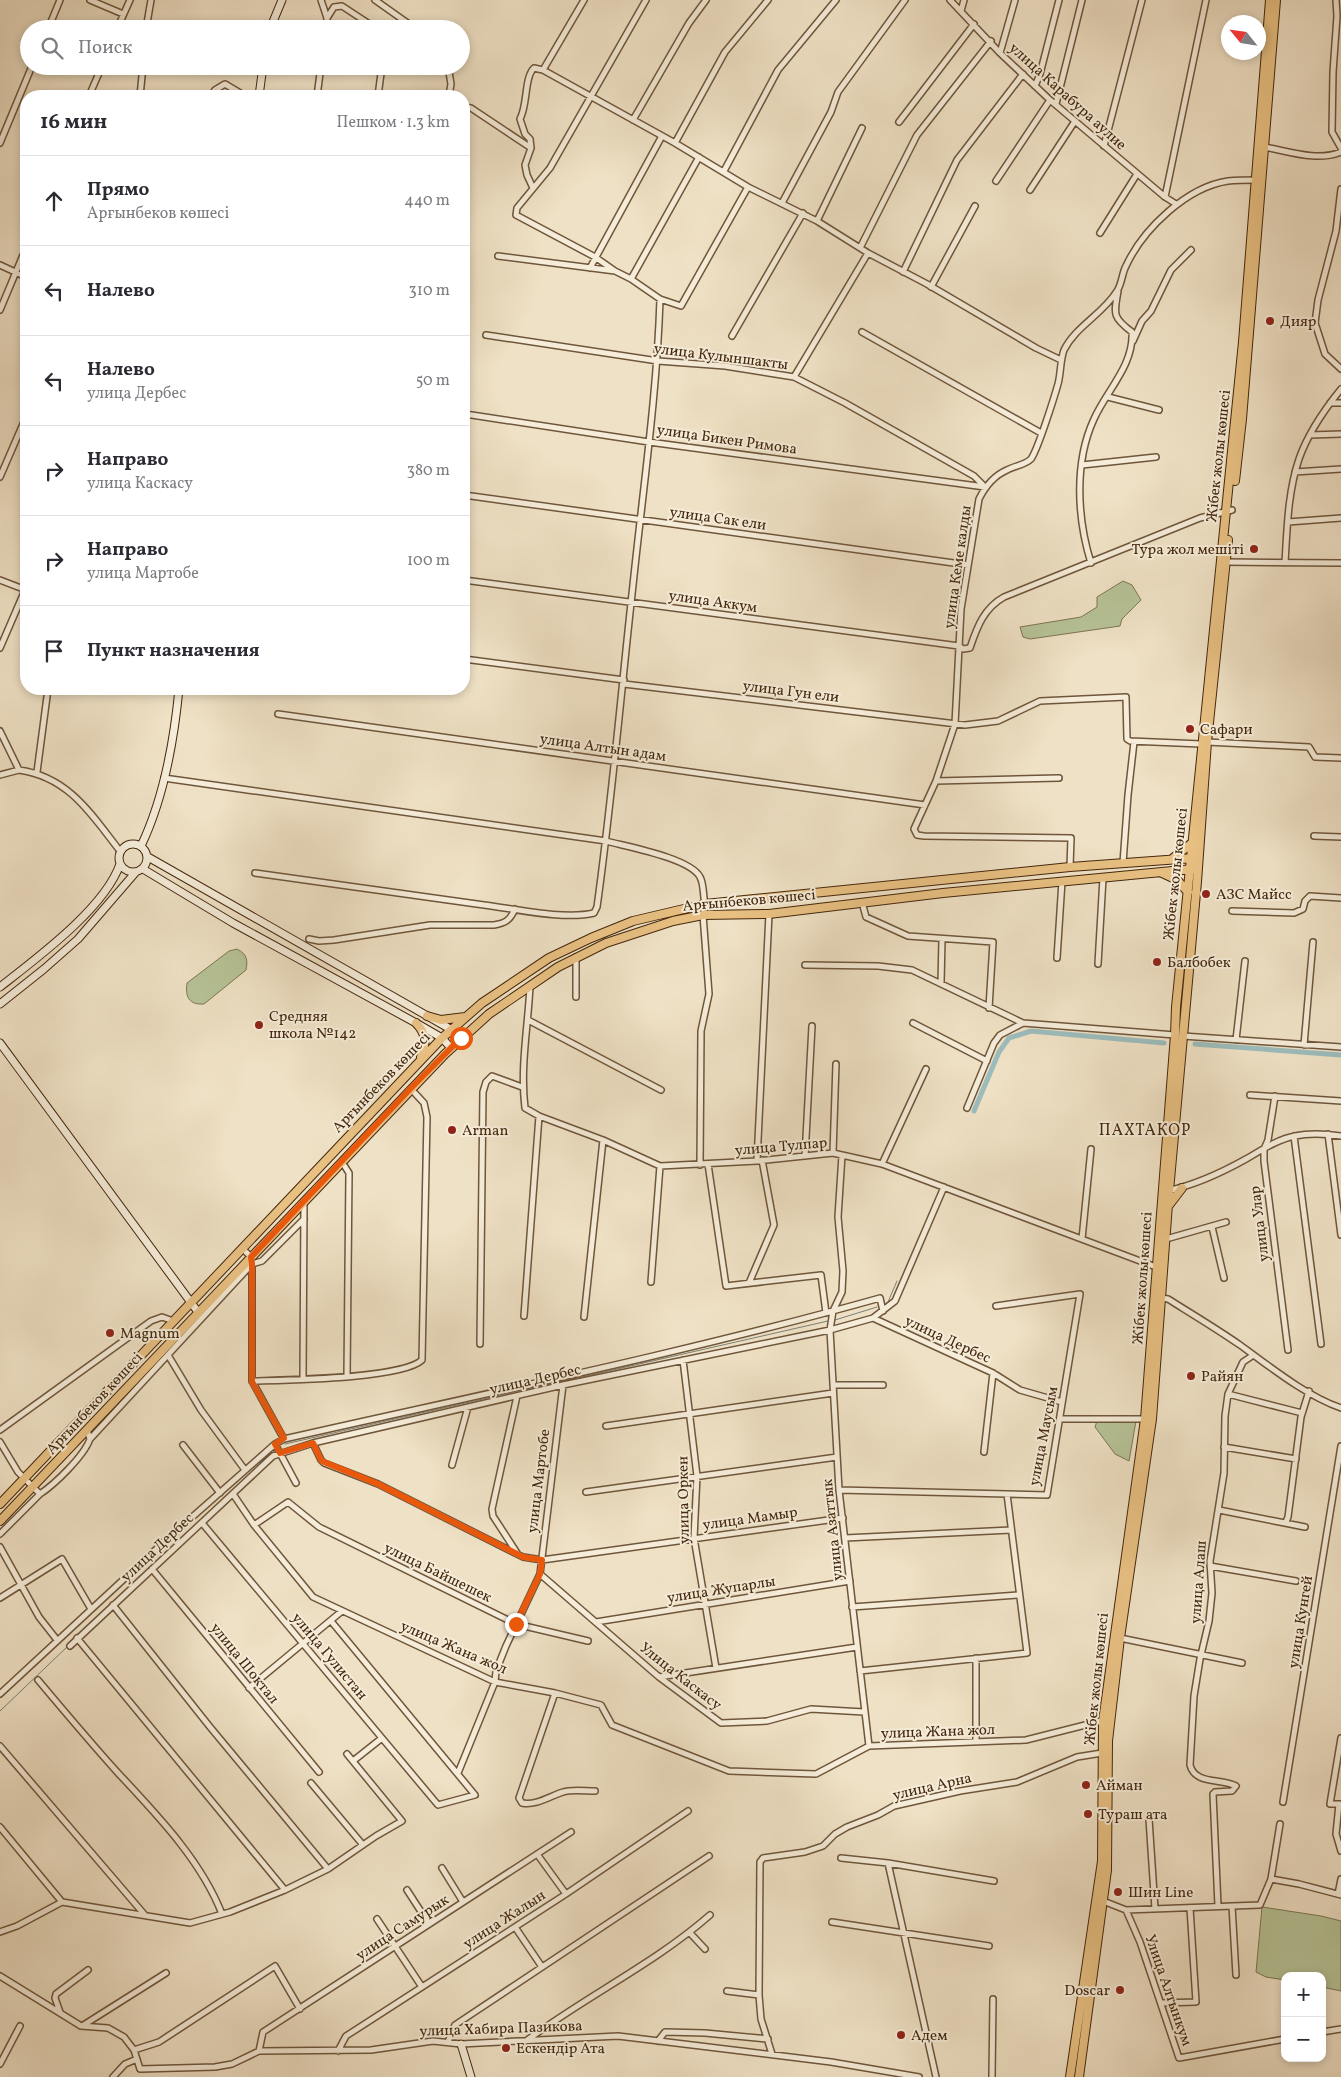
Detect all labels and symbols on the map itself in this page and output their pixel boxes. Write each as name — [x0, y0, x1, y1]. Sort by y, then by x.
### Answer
north arrow — [1221, 15, 1266, 60]
street label: улица Карабура аулие — [1004, 39, 1130, 156]
place label: Дияр — [1280, 312, 1316, 333]
marker: Дияр — [1264, 315, 1276, 327]
street label: улица Кулыншакты — [652, 339, 790, 376]
street label: Жібек жолы көшесі — [1202, 389, 1237, 523]
street label: улица Бикен Римова — [655, 420, 798, 461]
street label: улица Сак ели — [668, 502, 768, 537]
street label: улица Кеме калды — [939, 504, 978, 630]
place label: Тура жол мешіті — [1131, 540, 1244, 561]
marker: Тура жол мешіті — [1248, 543, 1260, 555]
street label: улица Аккум — [667, 586, 758, 619]
street label: улица Гун ели — [741, 676, 840, 709]
place label: Сафари — [1200, 720, 1253, 741]
marker: Сафари — [1184, 723, 1196, 735]
street label: улица Алтын адам — [538, 729, 667, 768]
street label: Жібек жолы көшесі — [1159, 807, 1194, 941]
street label: Арғынбеков көшесі — [682, 885, 816, 918]
place label: АЗС Майсс — [1216, 885, 1292, 906]
marker: АЗС Майсс — [1200, 888, 1212, 900]
place label: Балбобек — [1167, 953, 1231, 974]
marker: Балбобек — [1151, 956, 1163, 968]
place label: Средняя школа №142 — [269, 1007, 356, 1045]
marker: Средняя школа №142 — [253, 1019, 265, 1031]
route start — [450, 1027, 473, 1050]
street label: Арғынбеков көшесі — [328, 1028, 436, 1138]
district label: ПАХТАКОР — [1099, 1120, 1191, 1142]
place label: Arman — [462, 1121, 509, 1142]
marker: Arman — [446, 1124, 458, 1136]
street label: улица Тулпар — [734, 1133, 828, 1162]
street label: улица Улар — [1245, 1185, 1276, 1263]
street label: Жібек жолы көшесі — [1128, 1211, 1159, 1345]
street label: улица Дербес — [901, 1311, 994, 1370]
place label: Magnum — [120, 1324, 180, 1345]
marker: Magnum — [104, 1327, 116, 1339]
street label: Арғынбеков көшесі — [42, 1348, 148, 1460]
street label: улица Дербес — [488, 1360, 583, 1401]
place label: Райян — [1201, 1367, 1243, 1388]
marker: Райян — [1185, 1370, 1197, 1382]
street label: улица Маусым — [1025, 1385, 1064, 1488]
street label: улица Мартобе — [523, 1428, 556, 1534]
street label: улица Оркен — [673, 1456, 696, 1544]
street label: улица Азаттык — [818, 1478, 849, 1582]
street label: улица Мамыр — [701, 1502, 799, 1537]
street label: улица Дербес — [117, 1508, 199, 1588]
street label: улица Байшешек — [380, 1538, 495, 1609]
street label: улица Алаш — [1186, 1540, 1213, 1624]
street label: улица Жупарлы — [666, 1571, 777, 1609]
street label: улица Кунгей — [1284, 1574, 1319, 1670]
street label: улица Гулистан — [286, 1609, 372, 1705]
street label: Жібек жолы көшесі — [1080, 1612, 1115, 1746]
route end — [505, 1613, 528, 1636]
street label: улица Жана жол — [397, 1616, 510, 1680]
street label: улица Шоктал — [205, 1619, 283, 1709]
street label: Улица Каскасу — [634, 1638, 726, 1716]
street label: улица Жана жол — [881, 1720, 996, 1745]
street label: улица Арна — [891, 1768, 974, 1807]
place label: Айман — [1096, 1776, 1143, 1797]
marker: Айман — [1080, 1779, 1092, 1791]
place label: Тураш ата — [1098, 1805, 1167, 1826]
marker: Тураш ата — [1082, 1808, 1094, 1820]
place label: Шин Line — [1128, 1883, 1193, 1904]
street label: улица Жалын — [459, 1886, 550, 1955]
marker: Шин Line — [1112, 1886, 1124, 1898]
street label: улица Самурык — [352, 1890, 454, 1966]
street label: Улица Алтынкум — [1139, 1932, 1196, 2049]
place label: Doscar — [1064, 1981, 1110, 2002]
marker: Doscar — [1114, 1984, 1126, 1996]
street label: улица Хабира Пазикова — [419, 2016, 583, 2043]
place label: Адем — [911, 2026, 947, 2047]
marker: Адем — [895, 2029, 907, 2041]
place label: Ескендір Ата — [516, 2039, 605, 2060]
marker: Ескендір Ата — [500, 2042, 512, 2054]

